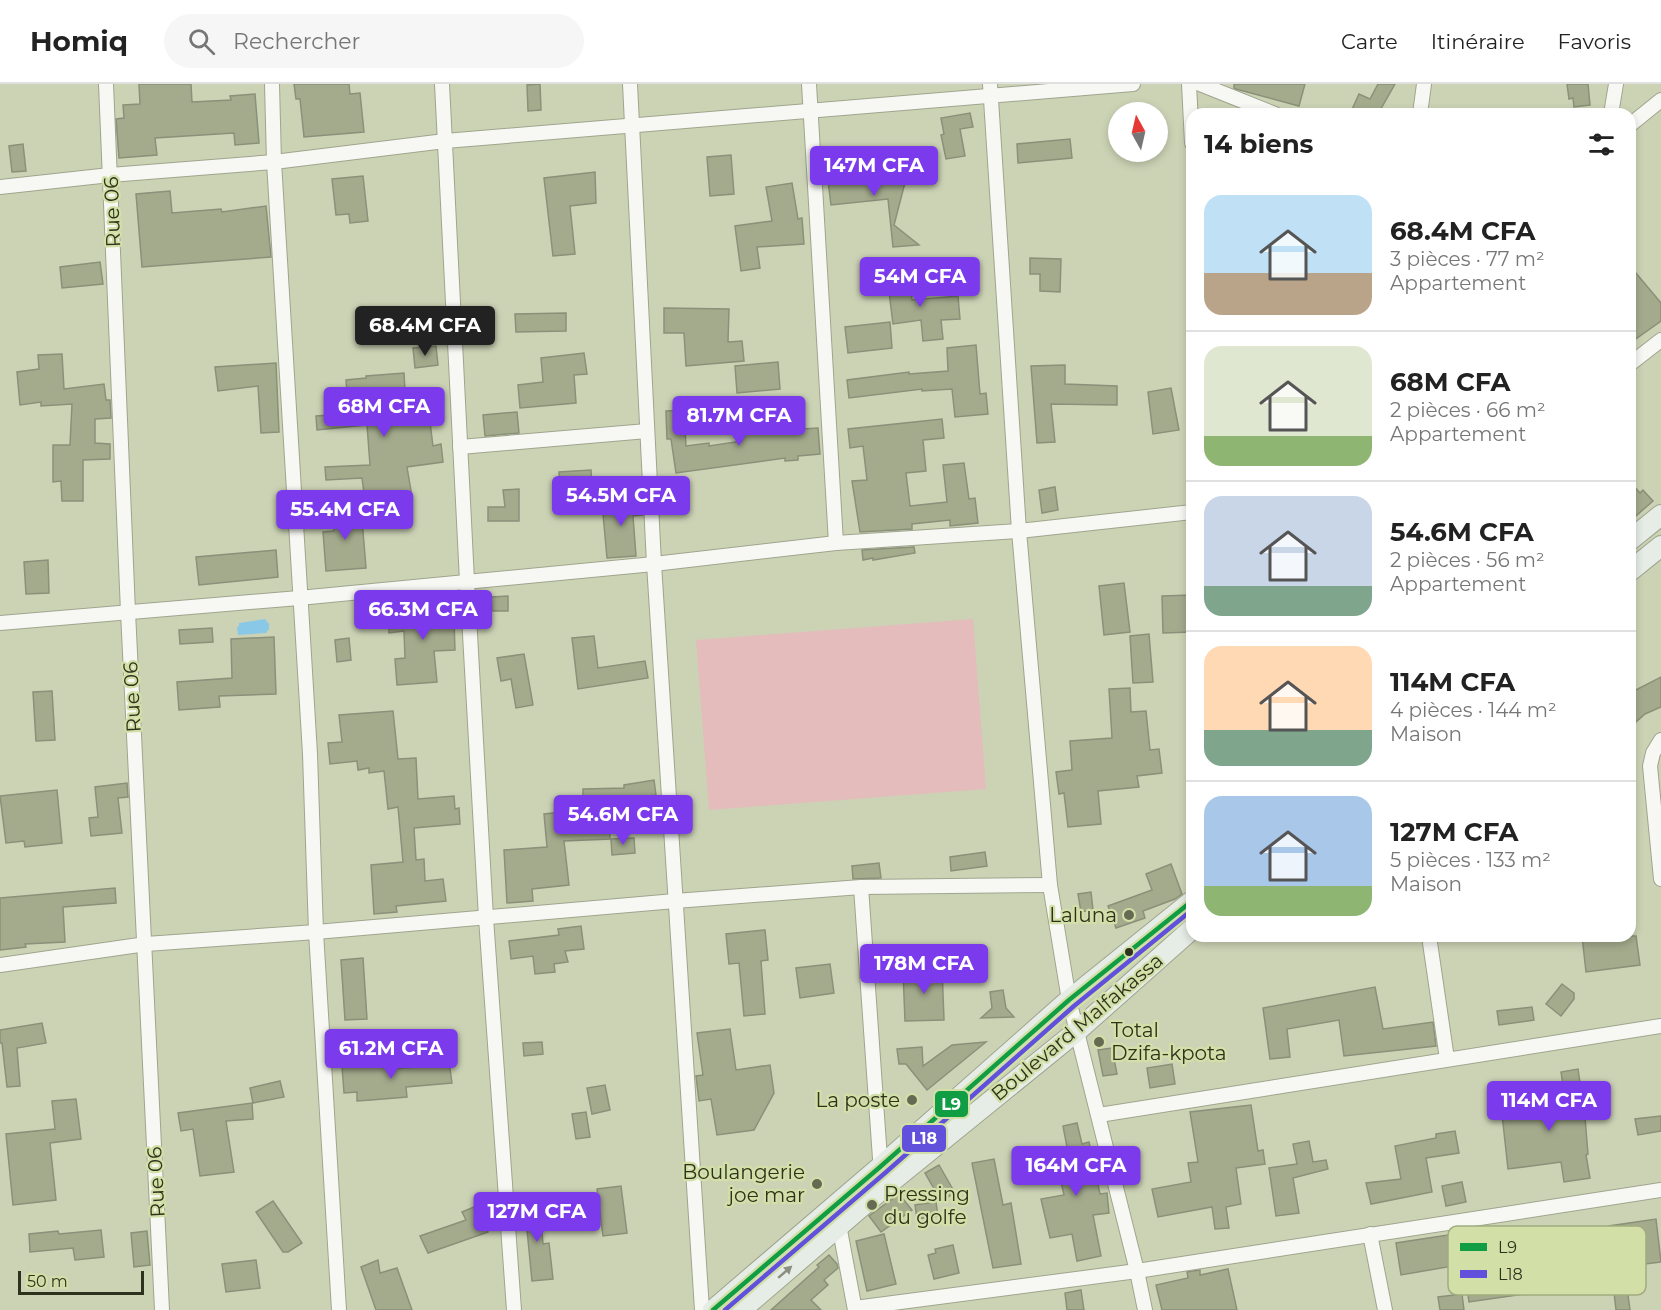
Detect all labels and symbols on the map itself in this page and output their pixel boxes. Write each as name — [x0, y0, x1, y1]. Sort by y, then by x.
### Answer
north arrow — [1108, 102, 1168, 162]
pin: 147M CFA — [812, 146, 936, 197]
street label: Rue 06 — [99, 176, 125, 248]
pin: 54M CFA — [865, 257, 975, 308]
pin: 68.4M CFA — [356, 306, 494, 357]
pin: 68M CFA — [329, 387, 439, 438]
pin: 81.7M CFA — [670, 396, 808, 447]
pin: 54.5M CFA — [552, 476, 690, 527]
pin: 55.4M CFA — [276, 490, 414, 541]
pin: 66.3M CFA — [354, 590, 492, 641]
street label: Rue 06 — [118, 661, 146, 733]
pin: 54.6M CFA — [554, 795, 692, 846]
place label: Laluna — [1049, 903, 1117, 927]
marker: Laluna — [1122, 908, 1136, 922]
pin: 178M CFA — [862, 944, 986, 995]
unlabelled marker — [1123, 946, 1135, 958]
street label: Boulevard Malfakassa — [986, 948, 1168, 1106]
place label: Total Dzifa-kpota — [1111, 1018, 1227, 1065]
pin: 61.2M CFA — [322, 1029, 460, 1080]
marker: Total Dzifa-kpota — [1092, 1035, 1106, 1049]
pin: 114M CFA — [1487, 1081, 1611, 1132]
place label: La poste — [815, 1088, 900, 1112]
line badge: L9 — [934, 1090, 969, 1118]
marker: La poste — [905, 1093, 919, 1107]
text: L9 — [941, 1095, 961, 1114]
line badge: L18 — [901, 1124, 947, 1153]
text: L18 — [911, 1129, 937, 1148]
street label: Rue 06 — [142, 1146, 170, 1218]
pin: 164M CFA — [1014, 1146, 1138, 1197]
place label: Boulangerie joe mar — [682, 1160, 805, 1207]
marker: Boulangerie joe mar — [810, 1177, 824, 1191]
place label: Pressing du golfe — [884, 1182, 970, 1229]
pin: 127M CFA — [475, 1192, 599, 1243]
marker: Pressing du golfe — [865, 1198, 879, 1212]
legend — [1448, 1226, 1646, 1295]
text: L9 — [1498, 1238, 1517, 1257]
text: L18 — [1498, 1265, 1523, 1284]
one-way arrow — [777, 1266, 792, 1279]
scale bar — [18, 1268, 144, 1296]

